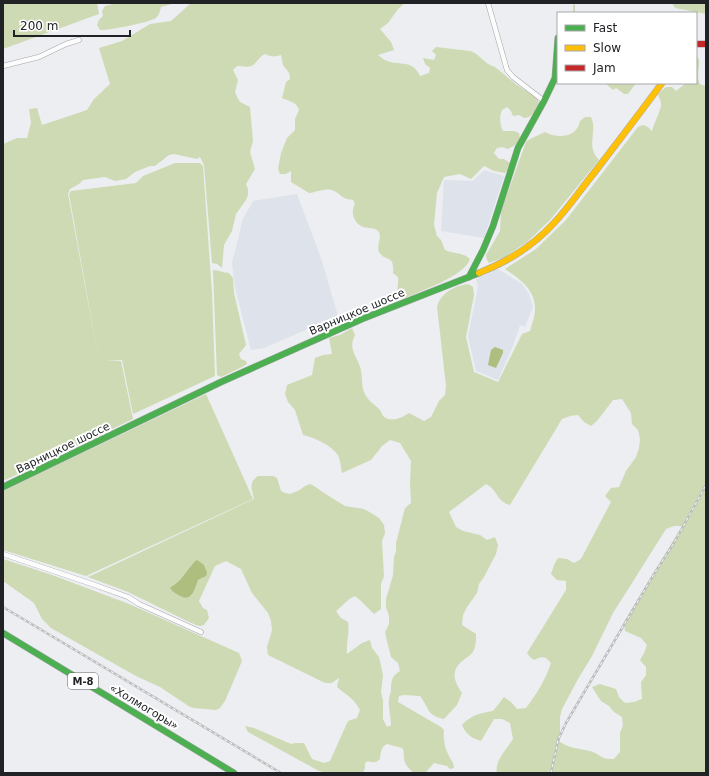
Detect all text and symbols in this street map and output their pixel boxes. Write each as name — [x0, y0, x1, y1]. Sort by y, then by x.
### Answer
scale bar — [14, 12, 130, 38]
legend — [557, 12, 697, 84]
text: 200 m — [20, 19, 58, 33]
text: Fast — [593, 21, 617, 35]
text: Slow — [593, 41, 621, 55]
text: Jam — [592, 61, 616, 75]
street label: Варницкое шоссе — [307, 286, 407, 338]
street label: Варницкое шоссе — [14, 420, 112, 476]
road number: М-8 — [68, 673, 98, 689]
street label: «Холмогоры» — [107, 681, 181, 733]

